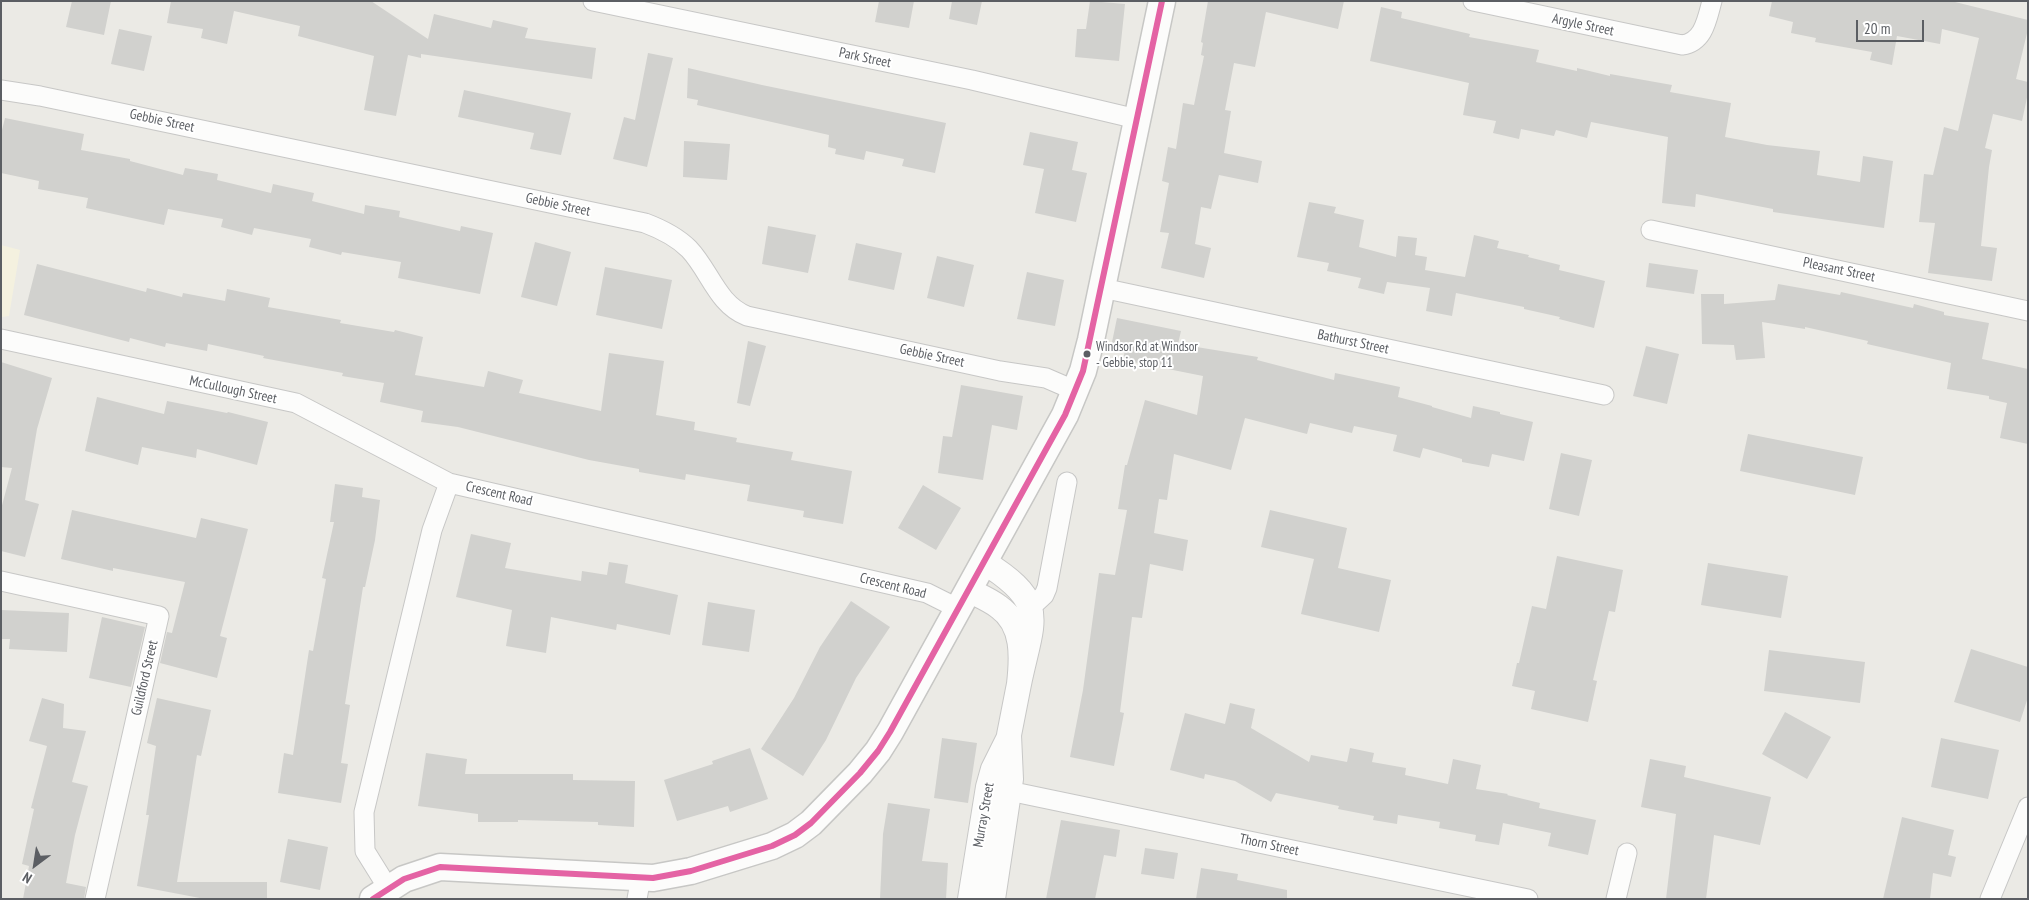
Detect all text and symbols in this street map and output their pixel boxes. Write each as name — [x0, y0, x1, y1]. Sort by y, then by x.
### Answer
street label: Argyle Street — [1551, 10, 1615, 40]
scale bar — [1859, 10, 1926, 42]
text: 20 m — [1864, 19, 1890, 38]
street label: Park Street — [837, 44, 893, 72]
street label: Gebbie Street — [128, 106, 196, 136]
street label: Gebbie Street — [524, 190, 592, 220]
street label: Pleasant Street — [1801, 254, 1877, 286]
street label: Bathurst Street — [1316, 326, 1390, 358]
place label: Windsor Rd at Windsor - Gebbie, stop 11 — [1096, 339, 1198, 370]
street label: Gebbie Street — [898, 341, 966, 371]
marker: Windsor Rd at Windsor - Gebbie, stop 11 — [1082, 349, 1092, 359]
street label: McCullough Street — [188, 373, 278, 407]
street label: Crescent Road — [464, 478, 534, 510]
street label: Crescent Road — [858, 570, 928, 602]
street label: Guildford Street — [128, 639, 162, 717]
street label: Murray Street — [970, 781, 998, 849]
street label: Thorn Street — [1238, 831, 1300, 859]
north arrow — [10, 840, 60, 890]
text: N — [19, 868, 35, 888]

